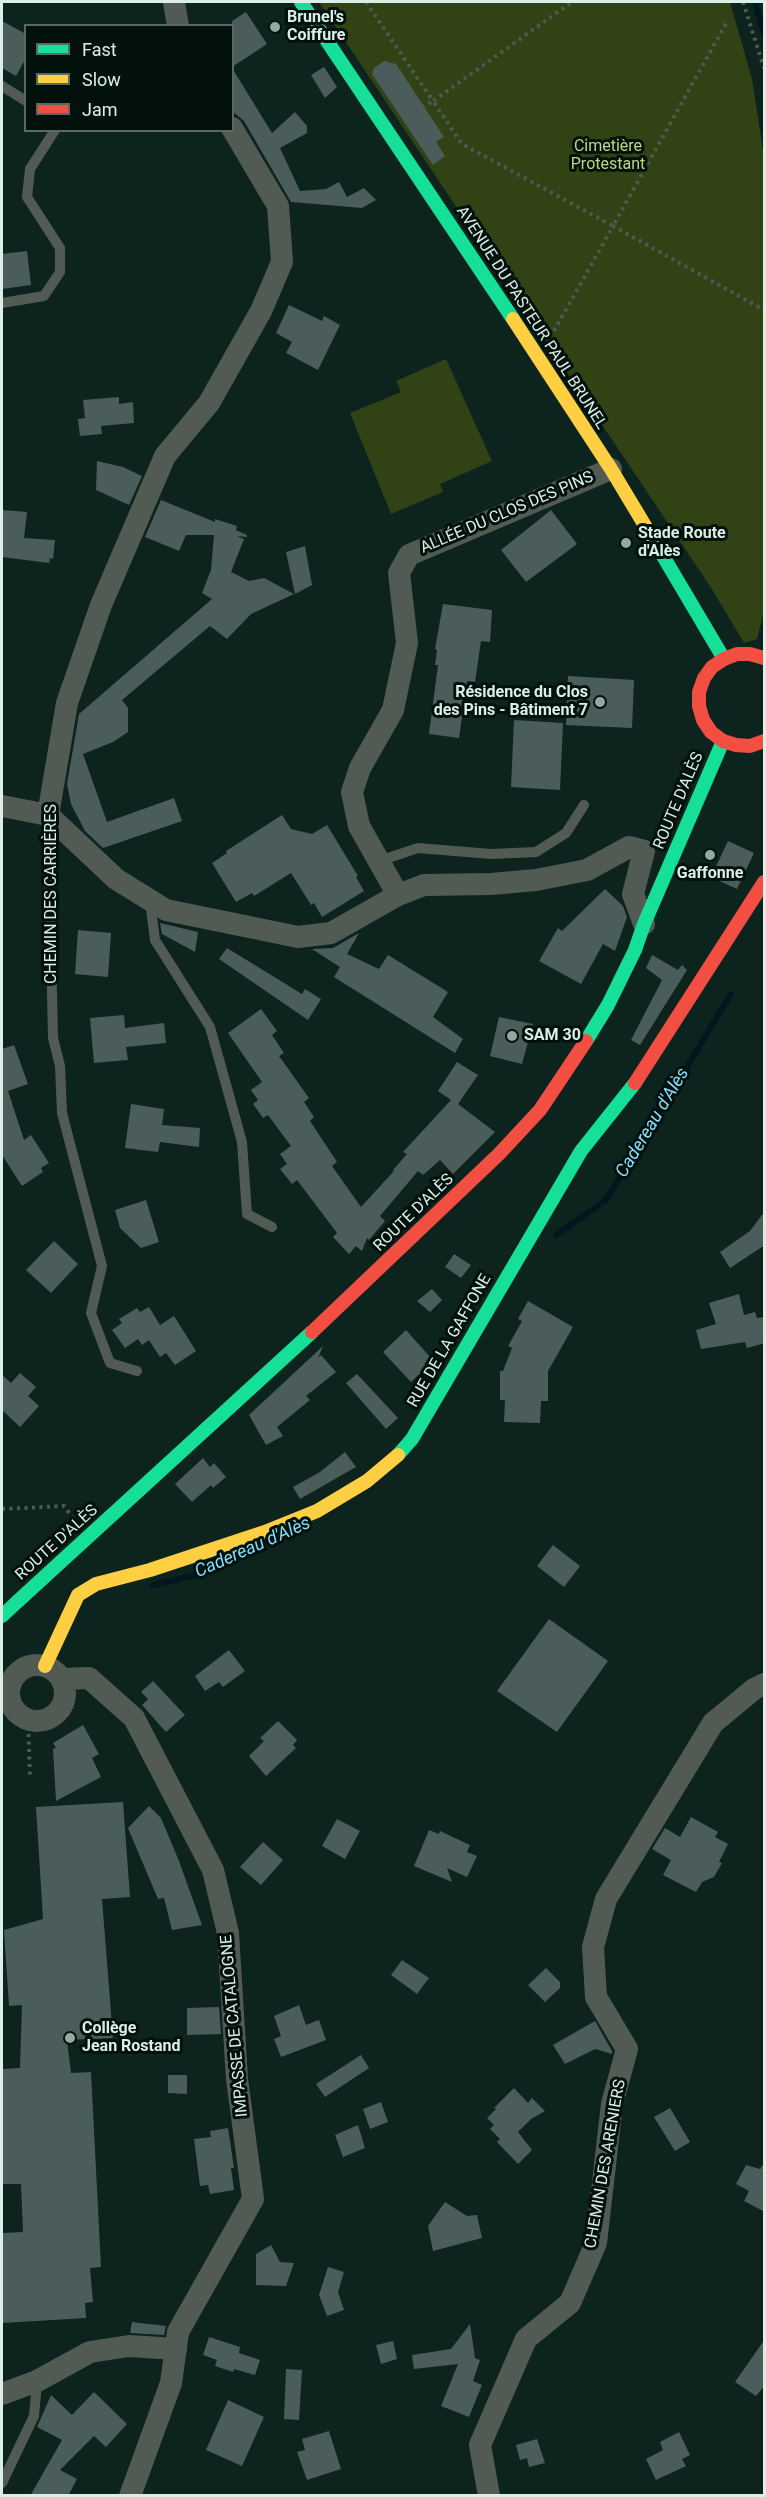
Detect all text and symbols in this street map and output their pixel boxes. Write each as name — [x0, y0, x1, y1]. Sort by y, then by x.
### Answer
place label: Brunel's Coiffure — [287, 8, 346, 46]
marker: Brunel's Coiffure — [268, 20, 282, 34]
legend — [24, 24, 234, 132]
text: Fast — [82, 39, 117, 60]
text: Slow — [82, 69, 121, 90]
text: Jam — [82, 99, 118, 120]
park label: Cimetière Protestant — [571, 137, 645, 175]
street label: AVENUE DU PASTEUR PAUL BRUNEL — [452, 203, 610, 433]
street label: ALLÉE DU CLOS DES PINS — [418, 468, 596, 558]
place label: Stade Route d'Alès — [638, 524, 726, 562]
marker: Stade Route d'Alès — [619, 536, 633, 550]
place label: Résidence du Clos des Pins - Bâtiment 7 — [434, 683, 588, 721]
marker: Résidence du Clos des Pins - Bâtiment 7 — [593, 695, 607, 709]
street label: ROUTE D'ALÈS — [650, 749, 708, 853]
street label: CHEMIN DES CARRIÈRES — [42, 804, 62, 984]
marker: Gaffonne — [703, 848, 717, 862]
place label: Gaffonne — [677, 864, 743, 884]
place label: SAM 30 — [524, 1026, 581, 1046]
marker: SAM 30 — [505, 1029, 519, 1043]
water label: Cadereau d'Alès — [612, 1064, 694, 1182]
street label: ROUTE D'ALÈS — [370, 1170, 458, 1256]
street label: RUE DE LA GAFFONE — [404, 1271, 496, 1411]
street label: ROUTE D'ALÈS — [12, 1501, 102, 1585]
water label: Cadereau d'Alès — [192, 1513, 314, 1583]
street label: IMPASSE DE CATALOGNE — [217, 1934, 253, 2118]
place label: Collège Jean Rostand — [82, 2019, 181, 2057]
marker: Collège Jean Rostand — [63, 2031, 77, 2045]
street label: CHEMIN DES ARENIERS — [582, 2078, 630, 2250]

